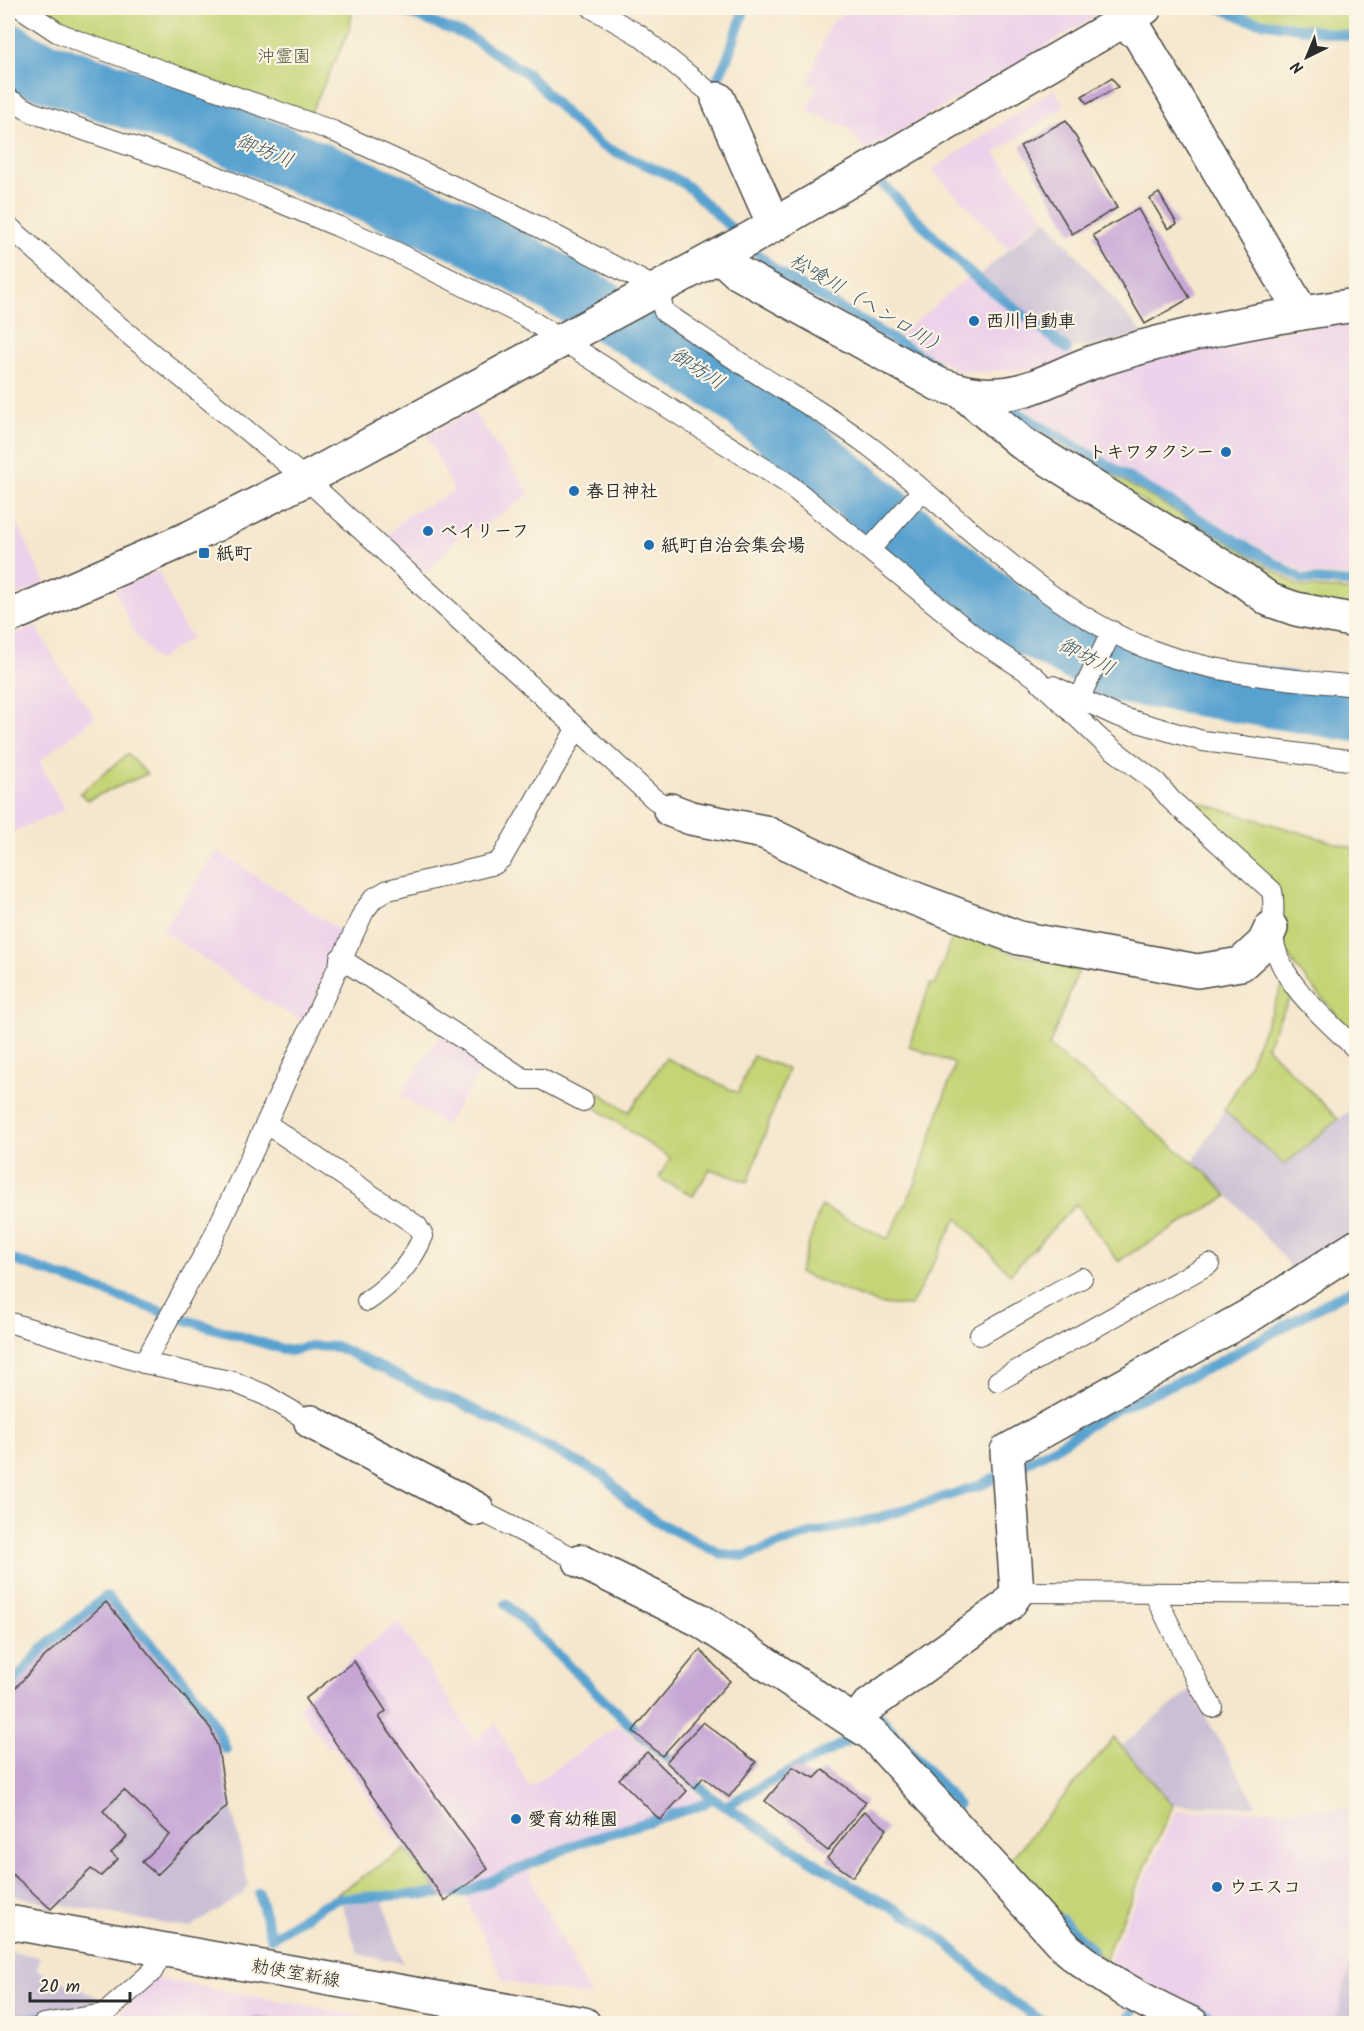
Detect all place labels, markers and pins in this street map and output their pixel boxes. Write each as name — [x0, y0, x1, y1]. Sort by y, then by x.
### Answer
place label: 西川自動車 — [986, 308, 1076, 337]
marker: 西川自動車 — [967, 314, 981, 328]
place label: トキワタクシー — [1088, 439, 1214, 468]
marker: トキワタクシー — [1219, 445, 1233, 459]
place label: 春日神社 — [586, 478, 658, 507]
marker: 春日神社 — [567, 484, 581, 498]
place label: ベイリーフ — [440, 518, 529, 547]
marker: ベイリーフ — [421, 524, 435, 538]
place label: 紙町自治会集会場 — [661, 532, 805, 561]
marker: 紙町自治会集会場 — [642, 538, 656, 552]
place label: 紙町 — [216, 540, 252, 569]
marker: 紙町 — [197, 546, 211, 560]
place label: 愛育幼稚園 — [528, 1806, 618, 1835]
marker: 愛育幼稚園 — [509, 1812, 523, 1826]
place label: ウエスコ — [1229, 1874, 1301, 1903]
marker: ウエスコ — [1210, 1880, 1224, 1894]

